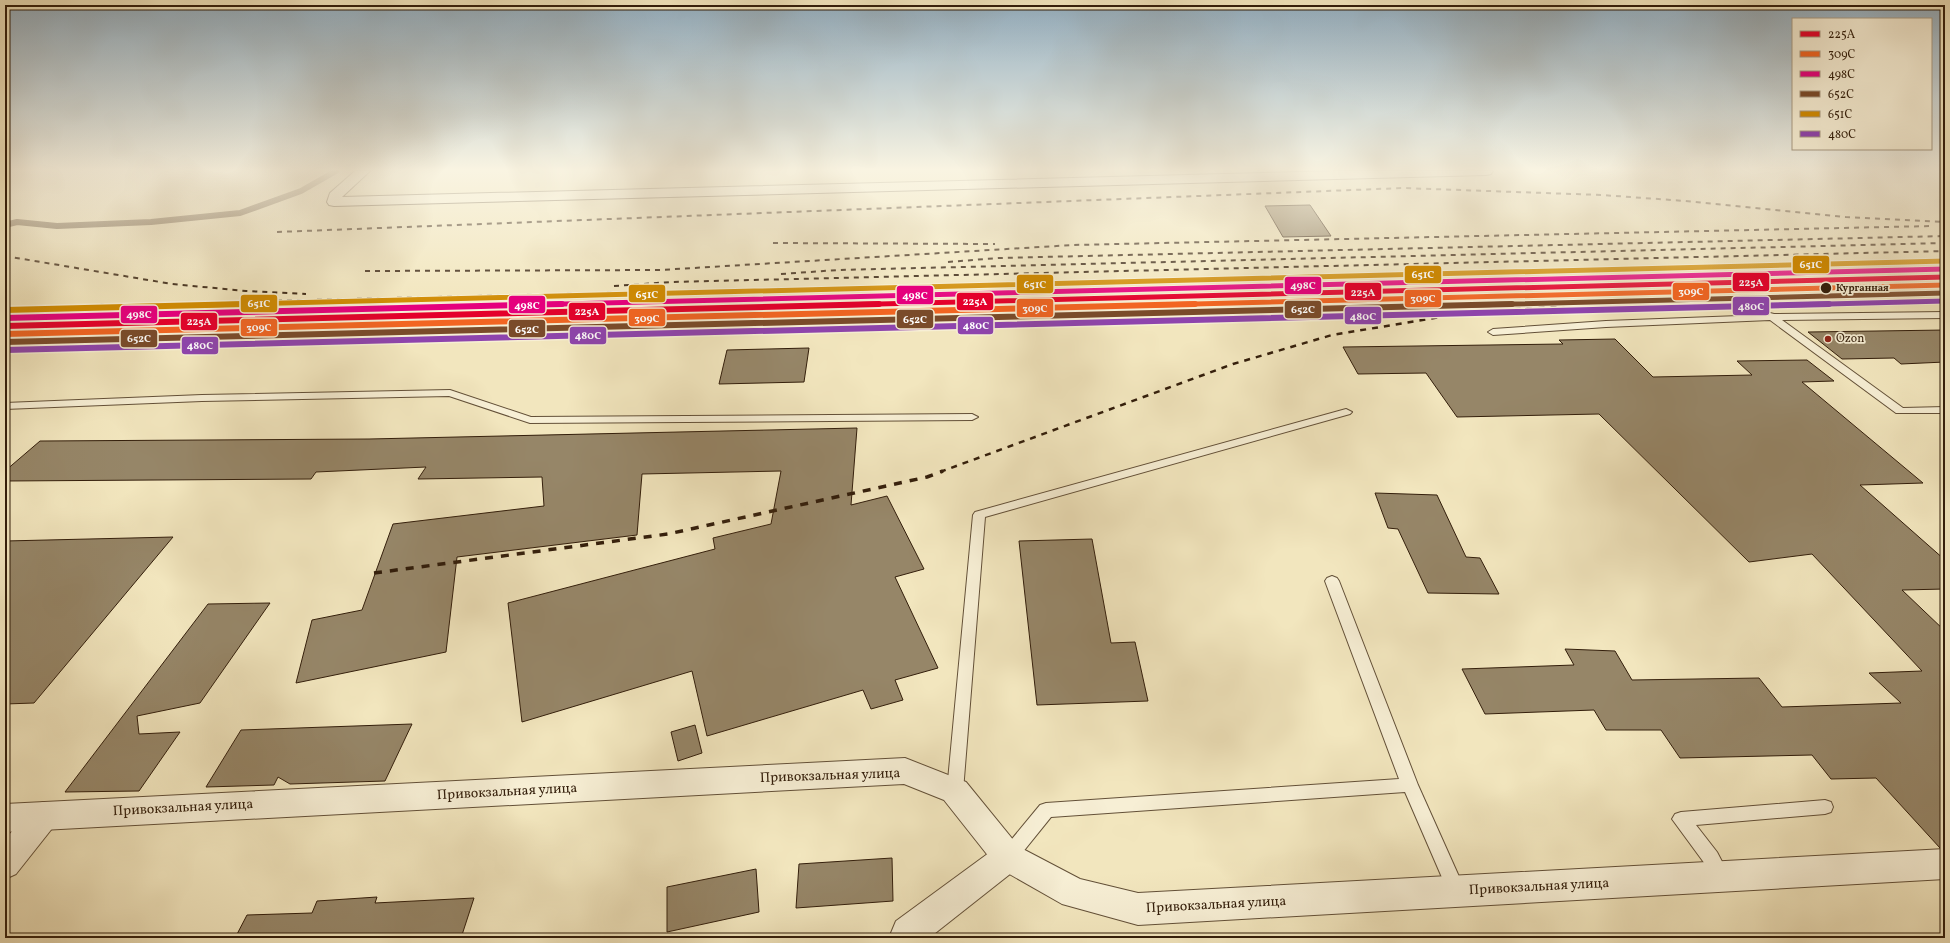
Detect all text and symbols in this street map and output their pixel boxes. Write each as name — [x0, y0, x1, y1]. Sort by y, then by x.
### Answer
legend — [1792, 18, 1932, 150]
text: 225А — [1828, 27, 1856, 43]
text: 309С — [1828, 47, 1855, 63]
text: 498С — [1828, 67, 1855, 83]
text: 652С — [1828, 87, 1854, 103]
text: 651С — [1828, 107, 1853, 123]
text: 480С — [1828, 127, 1856, 143]
line badge: 651С — [1792, 255, 1830, 274]
text: 651С — [1800, 258, 1822, 273]
line badge: 651С — [1404, 265, 1442, 284]
text: 651С — [1412, 268, 1434, 283]
line badge: 225А — [1732, 272, 1770, 292]
line badge: 651С — [1016, 274, 1054, 294]
line badge: 498С — [1284, 276, 1322, 295]
text: 225А — [1739, 276, 1763, 291]
text: 651С — [1024, 278, 1046, 293]
text: 498С — [1290, 279, 1316, 294]
marker: Курганная — [1819, 281, 1833, 295]
place label: Курганная — [1836, 281, 1889, 295]
line badge: 225А — [1344, 282, 1382, 301]
line badge: 309С — [1672, 282, 1710, 301]
line badge: 651С — [628, 284, 666, 303]
line badge: 498С — [896, 285, 934, 305]
text: 309С — [1678, 285, 1704, 300]
text: 225А — [1351, 286, 1375, 301]
text: 651С — [636, 288, 658, 303]
text: 498С — [902, 289, 928, 304]
line badge: 309С — [1404, 289, 1442, 308]
line badge: 225А — [956, 292, 994, 311]
text: 309С — [1410, 292, 1436, 307]
line badge: 651С — [240, 294, 278, 313]
line badge: 498С — [508, 295, 546, 314]
text: 225А — [963, 295, 987, 310]
line badge: 480С — [1732, 296, 1770, 316]
text: 651С — [248, 297, 270, 312]
line badge: 309С — [1016, 298, 1054, 318]
text: 498С — [514, 299, 540, 314]
line badge: 652С — [1284, 300, 1322, 319]
text: 480С — [1738, 300, 1764, 315]
line badge: 225А — [568, 302, 606, 321]
text: 309С — [1022, 302, 1048, 317]
text: 652С — [1291, 303, 1315, 318]
line badge: 498С — [120, 305, 158, 324]
text: 225А — [575, 305, 599, 320]
line badge: 480С — [1344, 306, 1382, 325]
text: 498С — [126, 308, 152, 323]
line badge: 309С — [628, 308, 666, 327]
line badge: 652С — [896, 309, 934, 329]
text: 480С — [1350, 310, 1376, 325]
line badge: 225А — [180, 312, 218, 331]
text: 309С — [634, 312, 660, 327]
text: 652С — [903, 313, 927, 328]
text: 225А — [187, 315, 211, 330]
line badge: 480С — [957, 316, 994, 335]
line badge: 309С — [240, 318, 278, 337]
line badge: 652С — [508, 319, 546, 338]
text: 480С — [963, 319, 989, 334]
text: 309С — [246, 321, 272, 336]
text: 652С — [515, 323, 539, 338]
line badge: 480С — [569, 326, 607, 345]
line badge: 652С — [120, 329, 158, 348]
text: 480С — [575, 329, 601, 344]
place label: Ozon — [1836, 331, 1864, 347]
text: 652С — [127, 332, 151, 347]
marker: Ozon — [1823, 334, 1833, 344]
line badge: 480С — [181, 336, 219, 355]
text: 480С — [187, 339, 213, 354]
street label: Привокзальная улица — [759, 764, 901, 788]
street label: Привокзальная улица — [436, 779, 578, 805]
street label: Привокзальная улица — [112, 795, 254, 821]
street label: Привокзальная улица — [1468, 874, 1610, 900]
street label: Привокзальная улица — [1145, 892, 1287, 918]

